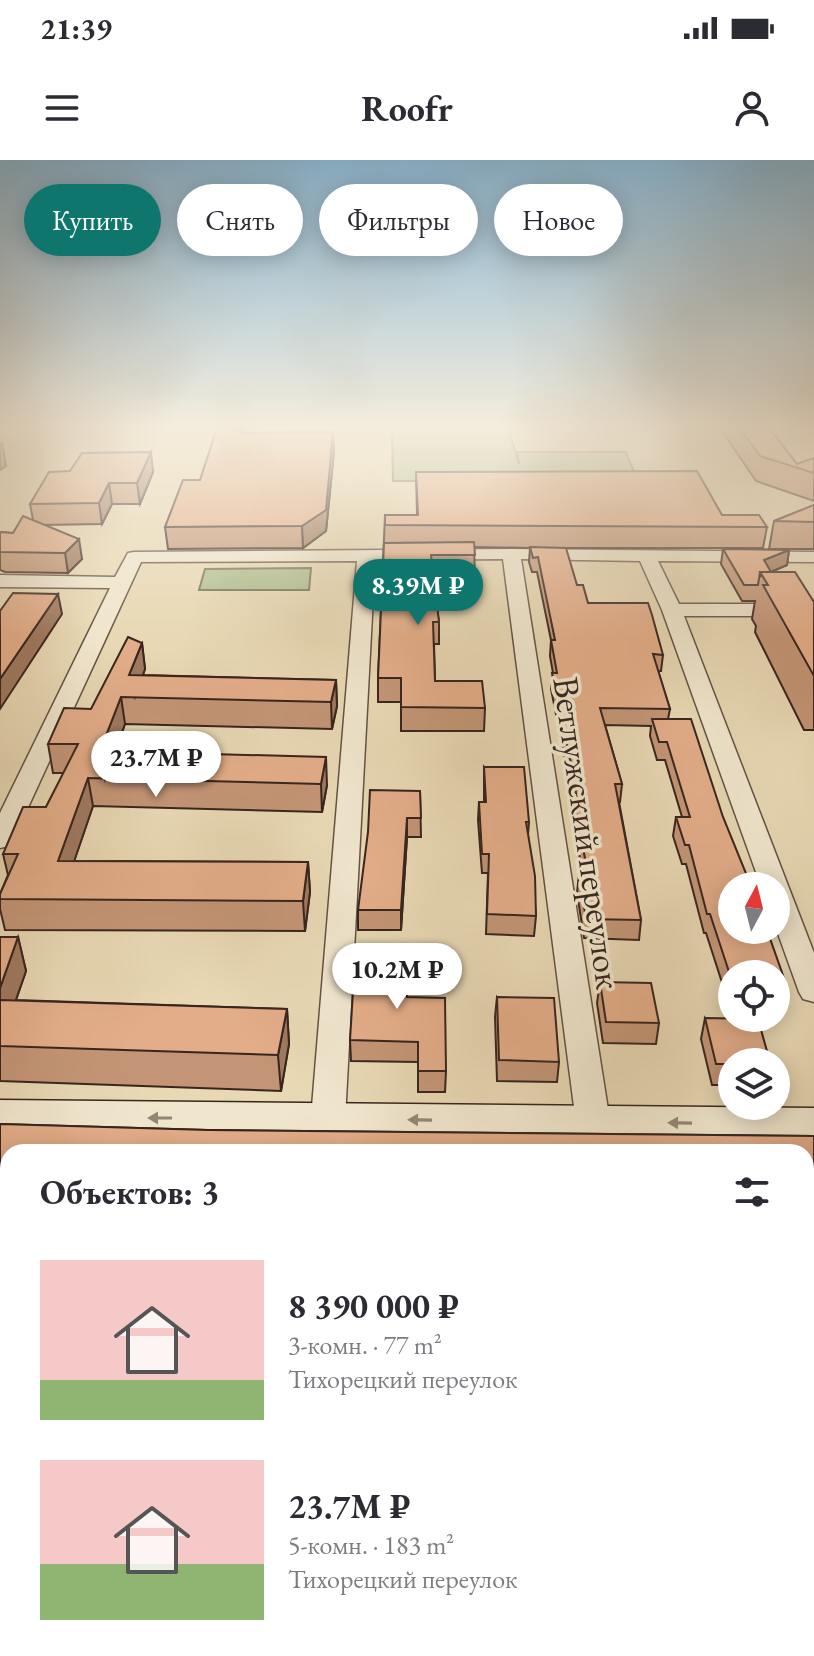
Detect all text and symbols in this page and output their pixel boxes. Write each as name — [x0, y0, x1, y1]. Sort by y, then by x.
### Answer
text: 21:39 — [40, 9, 112, 48]
text: Roofr — [361, 85, 453, 132]
icon: menu — [40, 86, 84, 130]
icon: person — [730, 86, 774, 130]
chip: Купить — [24, 184, 161, 256]
chip: Снять — [177, 184, 303, 256]
chip: Фильтры — [319, 184, 478, 256]
chip: Новое — [494, 184, 623, 256]
pin: 8.39M ₽ — [344, 559, 492, 627]
text: 8.39M ₽ — [371, 568, 465, 602]
street label: Ветлужский переулок — [542, 674, 633, 992]
pin: 23.7M ₽ — [82, 731, 230, 799]
text: 23.7M ₽ — [109, 740, 203, 774]
north arrow — [718, 872, 790, 944]
map controls — [718, 872, 790, 1120]
pin: 10.2M ₽ — [323, 943, 471, 1011]
text: 10.2M ₽ — [350, 952, 444, 986]
button: locate — [718, 960, 790, 1032]
button: layers — [718, 1048, 790, 1120]
one-way arrow — [147, 1112, 172, 1124]
one-way arrow — [407, 1114, 432, 1126]
one-way arrow — [667, 1117, 692, 1129]
text: Объектов: 3 — [40, 1170, 219, 1214]
icon: filters — [730, 1170, 774, 1214]
text: 8 390 000 ₽ — [288, 1284, 459, 1328]
icon: home — [104, 1292, 200, 1388]
text: 3-комн. · 77 m² — [288, 1328, 442, 1362]
text: Тихорецкий переулок — [288, 1362, 517, 1396]
text: 23.7M ₽ — [288, 1484, 411, 1528]
icon: home — [104, 1492, 200, 1588]
text: 5-комн. · 183 m² — [288, 1528, 454, 1562]
text: Тихорецкий переулок — [288, 1562, 517, 1596]

